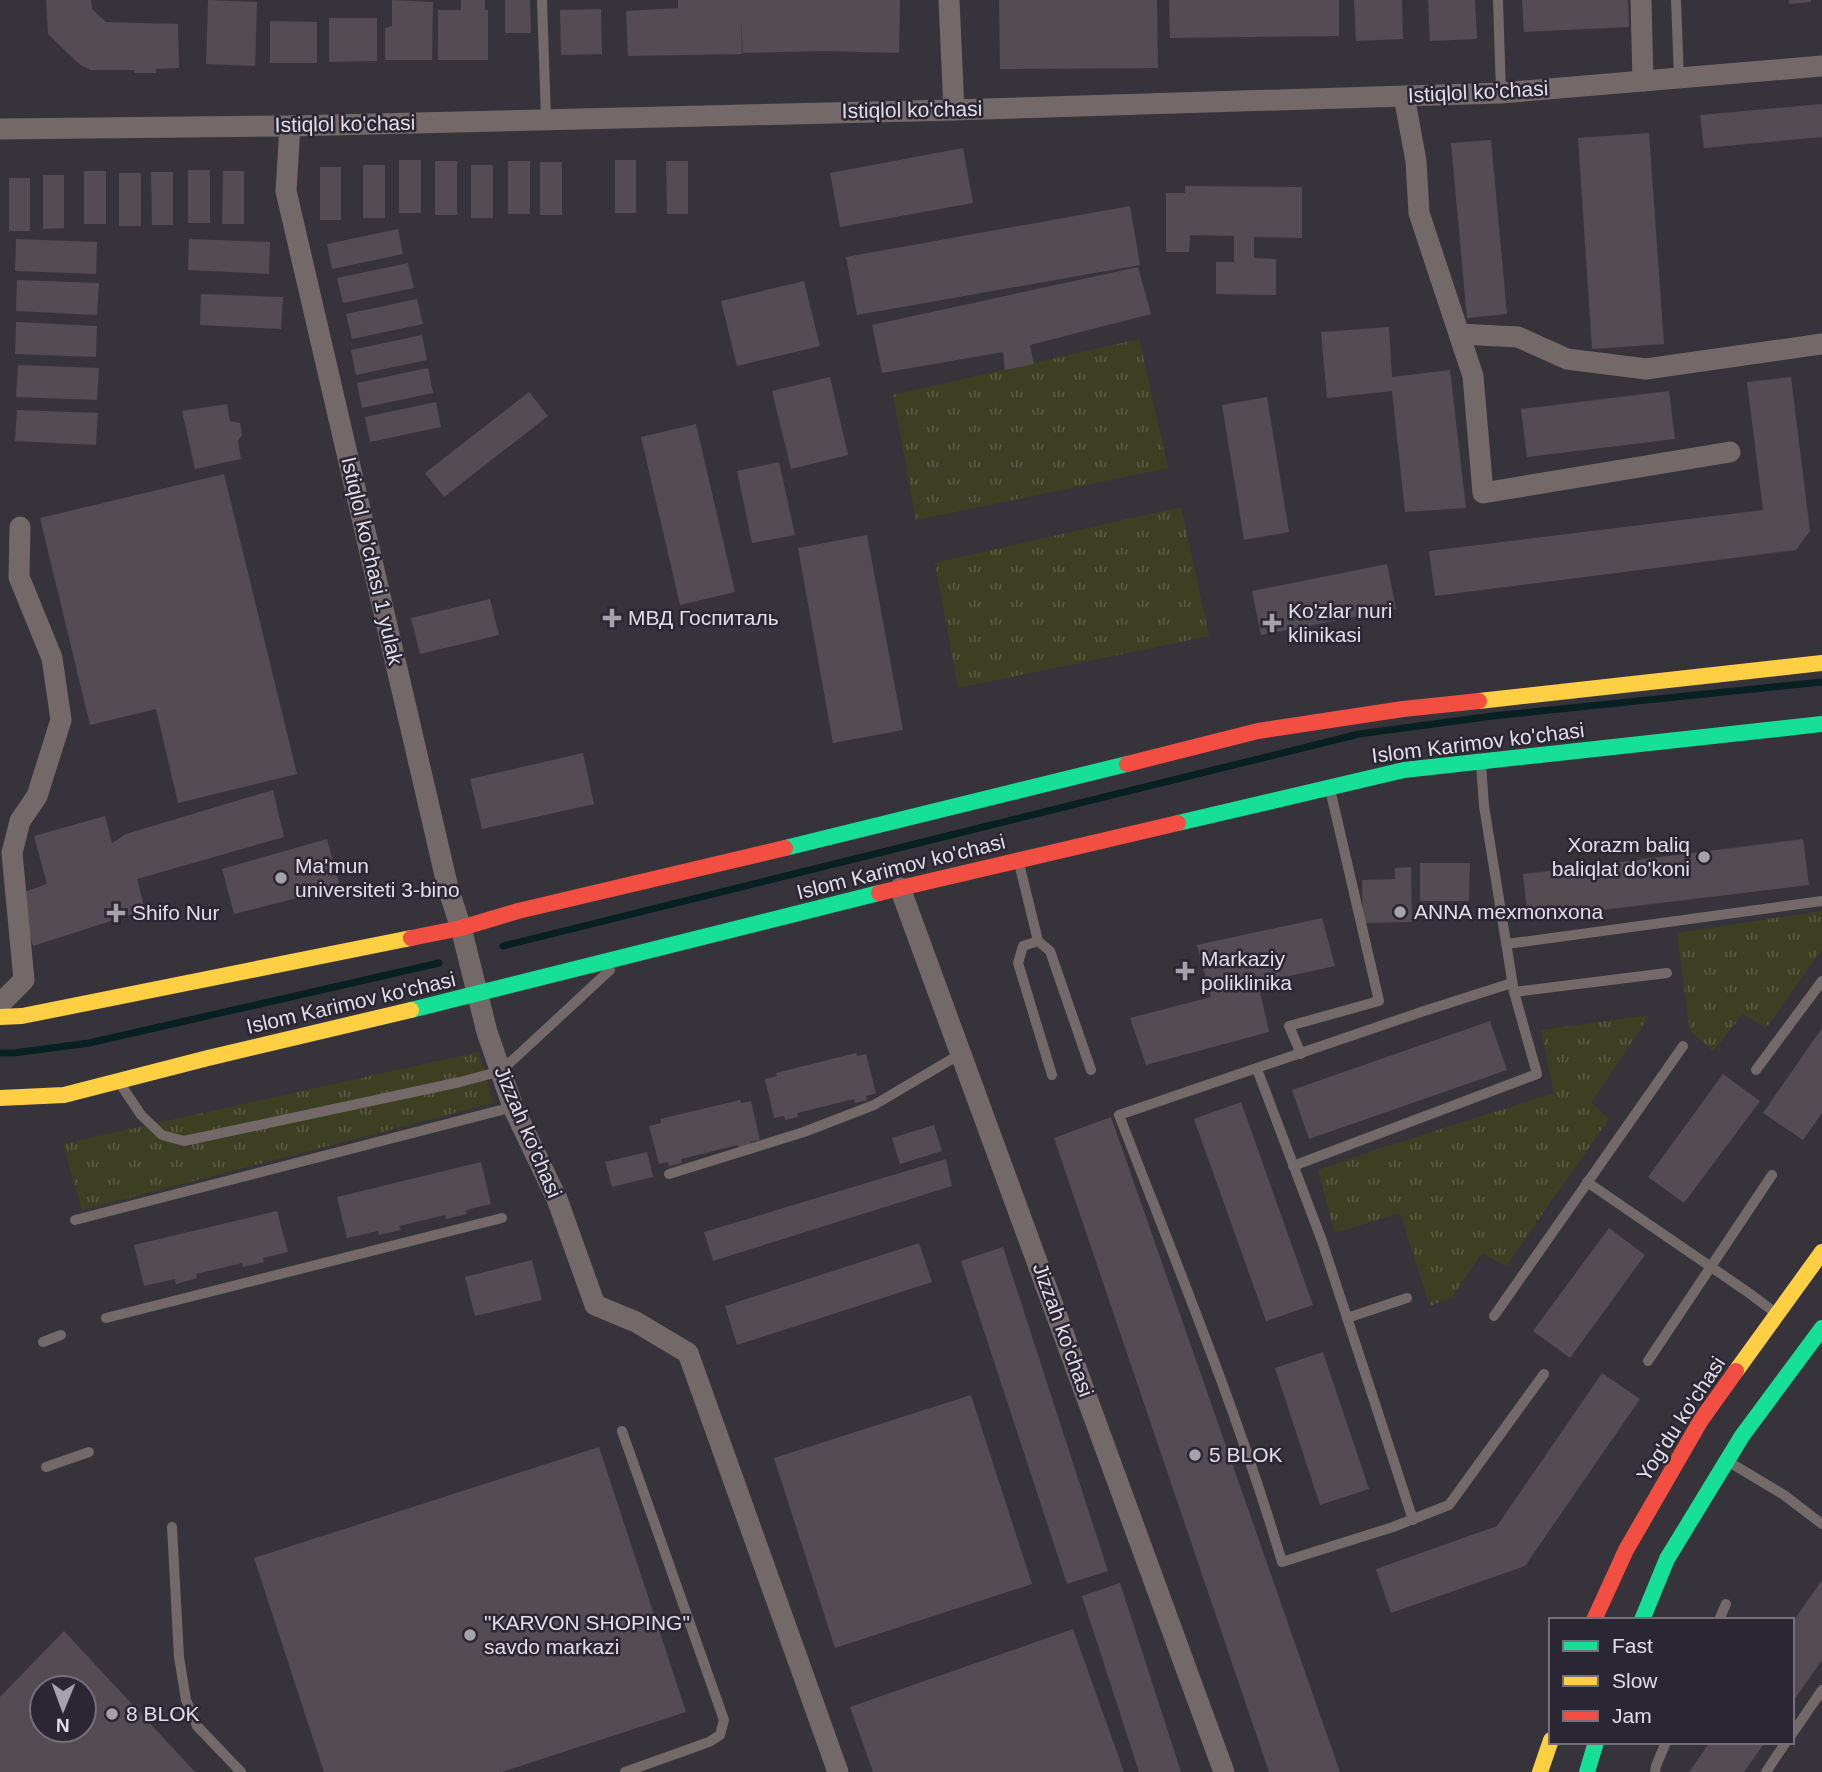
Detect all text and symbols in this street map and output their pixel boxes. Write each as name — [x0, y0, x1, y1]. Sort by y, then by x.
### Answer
street label: Istiqlol ko'chasi — [1407, 76, 1549, 107]
street label: Istiqlol ko'chasi — [842, 97, 982, 122]
street label: Istiqlol ko'chasi — [275, 111, 415, 136]
street label: Istiqlol ko'chasi 1 yulak — [337, 455, 408, 668]
place label: Ko'zlar nuri klinikasi — [1288, 599, 1392, 646]
place label: МВД Госпиталь — [628, 606, 779, 629]
marker: МВД Госпиталь — [602, 608, 622, 628]
marker: Ko'zlar nuri klinikasi — [1262, 613, 1282, 633]
street label: Islom Karimov ko'chasi — [1370, 718, 1586, 767]
street label: Islom Karimov ko'chasi — [794, 829, 1008, 904]
place label: Xorazm baliq baliqlat do'koni — [1552, 833, 1690, 880]
marker: Xorazm baliq baliqlat do'koni — [1696, 849, 1712, 865]
place label: Ma'mun universiteti 3-bino — [295, 854, 460, 901]
marker: Ma'mun universiteti 3-bino — [273, 870, 289, 886]
place label: ANNA mexmonxona — [1414, 900, 1603, 923]
place label: Shifo Nur — [132, 901, 220, 924]
marker: Shifo Nur — [106, 903, 126, 923]
marker: ANNA mexmonxona — [1392, 904, 1408, 920]
place label: Markaziy poliklinika — [1201, 947, 1292, 994]
marker: Markaziy poliklinika — [1175, 961, 1195, 981]
street label: Islom Karimov ko'chasi — [244, 967, 458, 1038]
street label: Jizzah ko'chasi — [490, 1063, 567, 1201]
street label: Jizzah ko'chasi — [1029, 1260, 1098, 1400]
street label: Yog'du ko'chasi — [1632, 1352, 1729, 1485]
place label: 5 BLOK — [1209, 1443, 1283, 1466]
marker: 5 BLOK — [1187, 1447, 1203, 1463]
place label: "KARVON SHOPING" savdo markazi — [484, 1611, 690, 1658]
legend — [1549, 1618, 1794, 1744]
marker: "KARVON SHOPING" savdo markazi — [462, 1627, 478, 1643]
text: Fast — [1612, 1634, 1653, 1657]
text: Slow — [1612, 1669, 1658, 1692]
north arrow — [28, 1674, 98, 1744]
place label: 8 BLOK — [126, 1702, 200, 1725]
text: Jam — [1612, 1704, 1652, 1727]
marker: 8 BLOK — [104, 1706, 120, 1722]
text: N — [56, 1715, 70, 1736]

